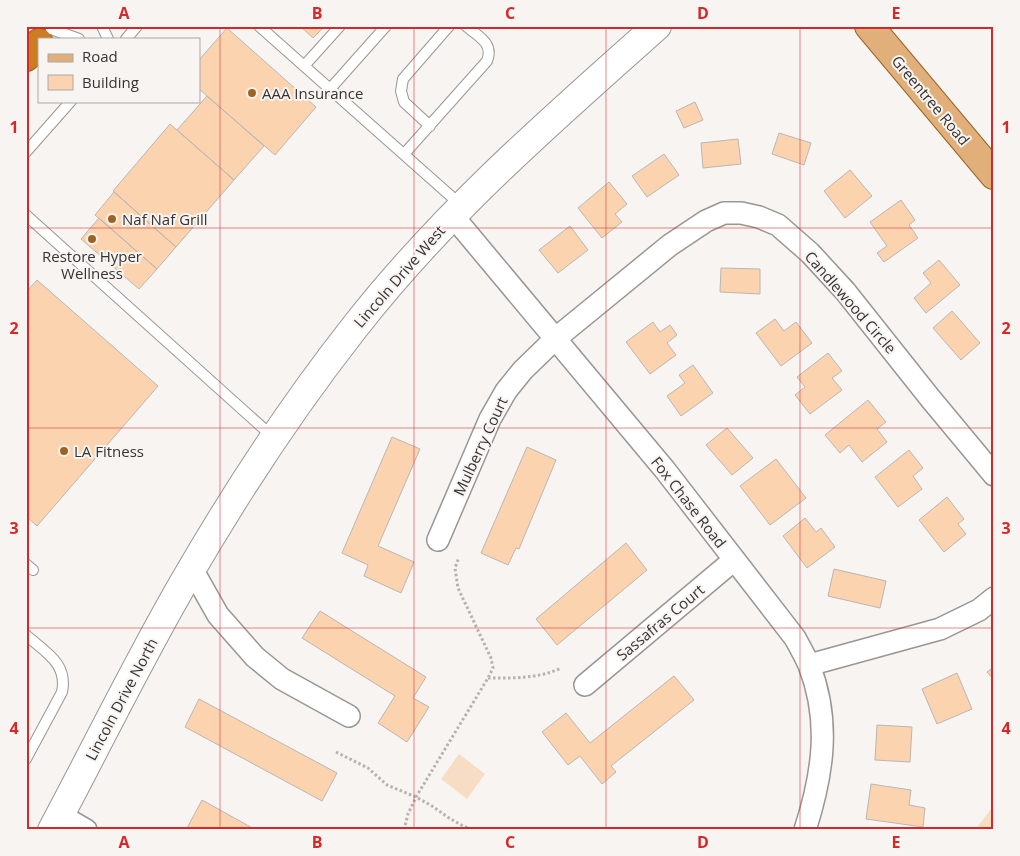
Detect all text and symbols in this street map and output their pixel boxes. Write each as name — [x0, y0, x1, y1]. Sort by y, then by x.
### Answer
text: A — [118, 2, 130, 24]
text: B — [312, 2, 322, 24]
text: C — [505, 2, 515, 24]
text: D — [697, 2, 709, 24]
text: E — [892, 2, 901, 24]
legend — [38, 38, 200, 102]
text: Road — [82, 46, 118, 66]
street label: Greentree Road — [888, 51, 974, 149]
text: Building — [82, 72, 139, 92]
place label: AAA Insurance — [262, 83, 363, 103]
marker: AAA Insurance — [246, 87, 258, 99]
text: 1 — [9, 116, 19, 138]
text: 1 — [1001, 116, 1011, 138]
place label: Naf Naf Grill — [122, 209, 208, 229]
marker: Naf Naf Grill — [106, 213, 118, 225]
street label: Lincoln Drive West — [349, 221, 449, 331]
marker: Restore Hyper Wellness — [86, 233, 98, 245]
place label: Restore Hyper Wellness — [42, 246, 142, 283]
street label: Candlewood Circle — [801, 246, 901, 358]
text: 2 — [9, 317, 19, 339]
text: 2 — [1001, 317, 1011, 339]
street label: Mulberry Court — [448, 393, 512, 499]
place label: LA Fitness — [74, 441, 144, 461]
marker: LA Fitness — [58, 445, 70, 457]
street label: Fox Chase Road — [647, 452, 731, 552]
text: 3 — [9, 517, 19, 539]
text: 3 — [1001, 517, 1011, 539]
street label: Sassafras Court — [612, 579, 708, 665]
street label: Lincoln Drive North — [80, 634, 162, 764]
text: 4 — [9, 717, 19, 739]
text: 4 — [1001, 717, 1011, 739]
text: A — [118, 831, 130, 853]
text: B — [312, 831, 322, 853]
text: C — [505, 831, 515, 853]
text: D — [697, 831, 709, 853]
text: E — [892, 831, 901, 853]

